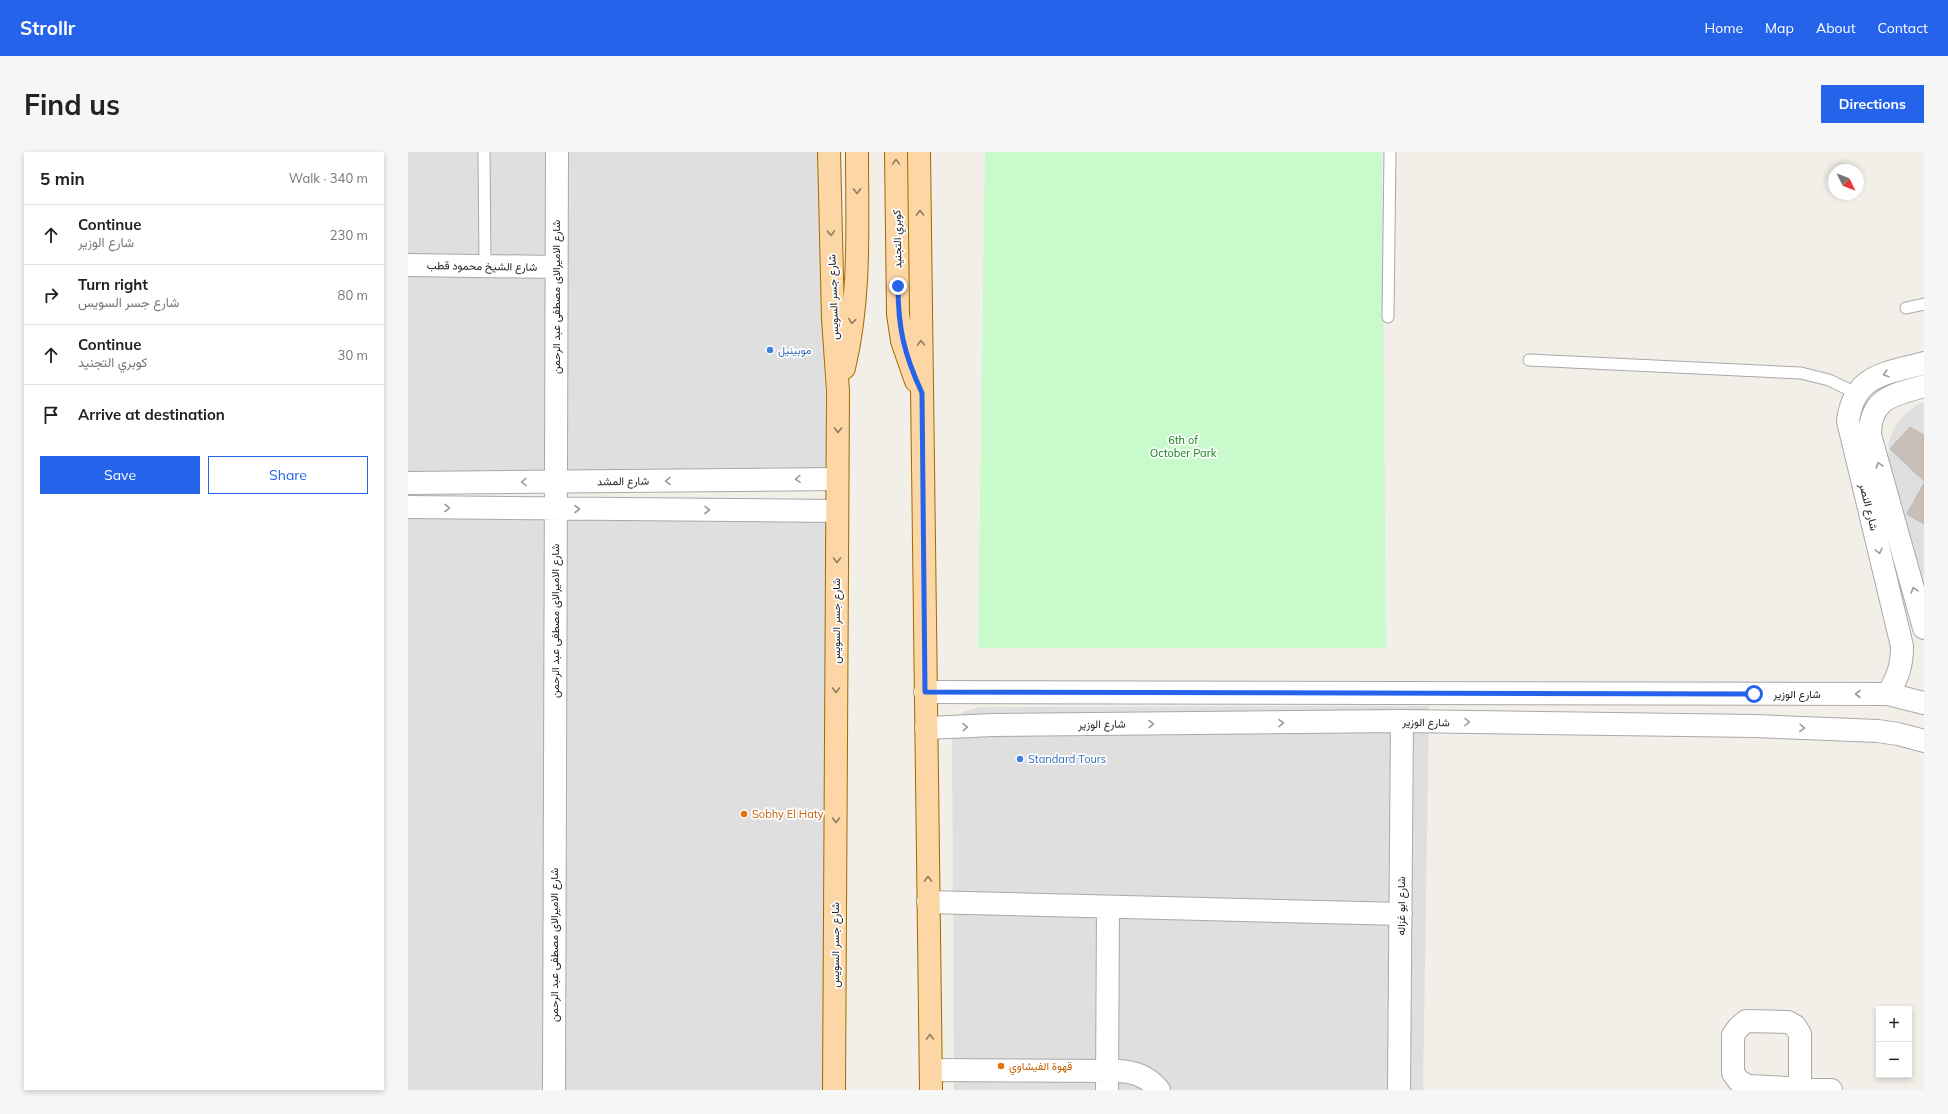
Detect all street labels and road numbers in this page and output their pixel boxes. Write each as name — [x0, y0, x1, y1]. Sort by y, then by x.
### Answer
street label: كوبري التجنيد — [889, 209, 908, 268]
street label: شارع الاميرالاى مصطفى عبد الرحمن — [549, 220, 564, 374]
street label: شارع جسر السويس — [824, 254, 842, 340]
street label: شارع الشيخ محمود قطب — [427, 258, 538, 275]
street label: شارع المشد — [597, 474, 650, 489]
street label: شارع النصر — [1855, 481, 1882, 533]
street label: شارع الاميرالاى مصطفى عبد الرحمن — [548, 544, 563, 698]
street label: شارع جسر السويس — [829, 578, 844, 664]
street label: شارع الوزير — [1772, 687, 1821, 702]
street label: شارع الوزير — [1401, 715, 1450, 730]
street label: شارع الوزير — [1077, 717, 1126, 732]
street label: شارع الاميرالاى مصطفى عبد الرحمن — [547, 868, 562, 1022]
street label: شارع ابو غزاله — [1394, 876, 1409, 936]
street label: شارع جسر السويس — [828, 902, 843, 988]

